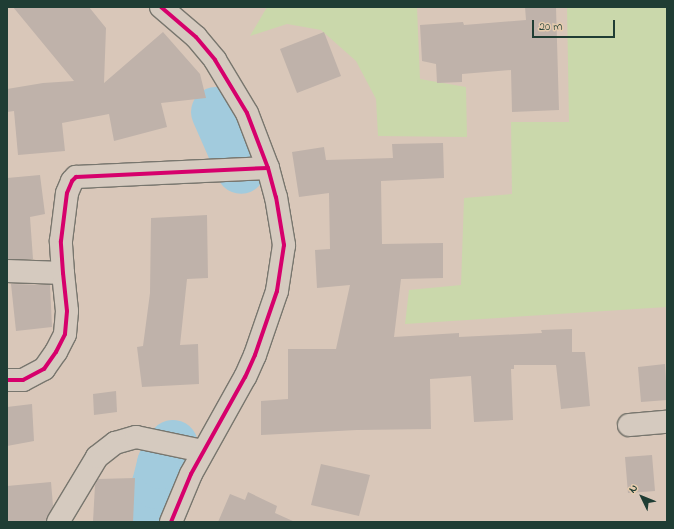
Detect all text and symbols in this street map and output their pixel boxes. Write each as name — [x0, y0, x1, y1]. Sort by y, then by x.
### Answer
scale bar — [534, 12, 617, 38]
text: 20 m — [539, 18, 562, 36]
north arrow — [622, 477, 662, 517]
text: N — [625, 481, 642, 497]

